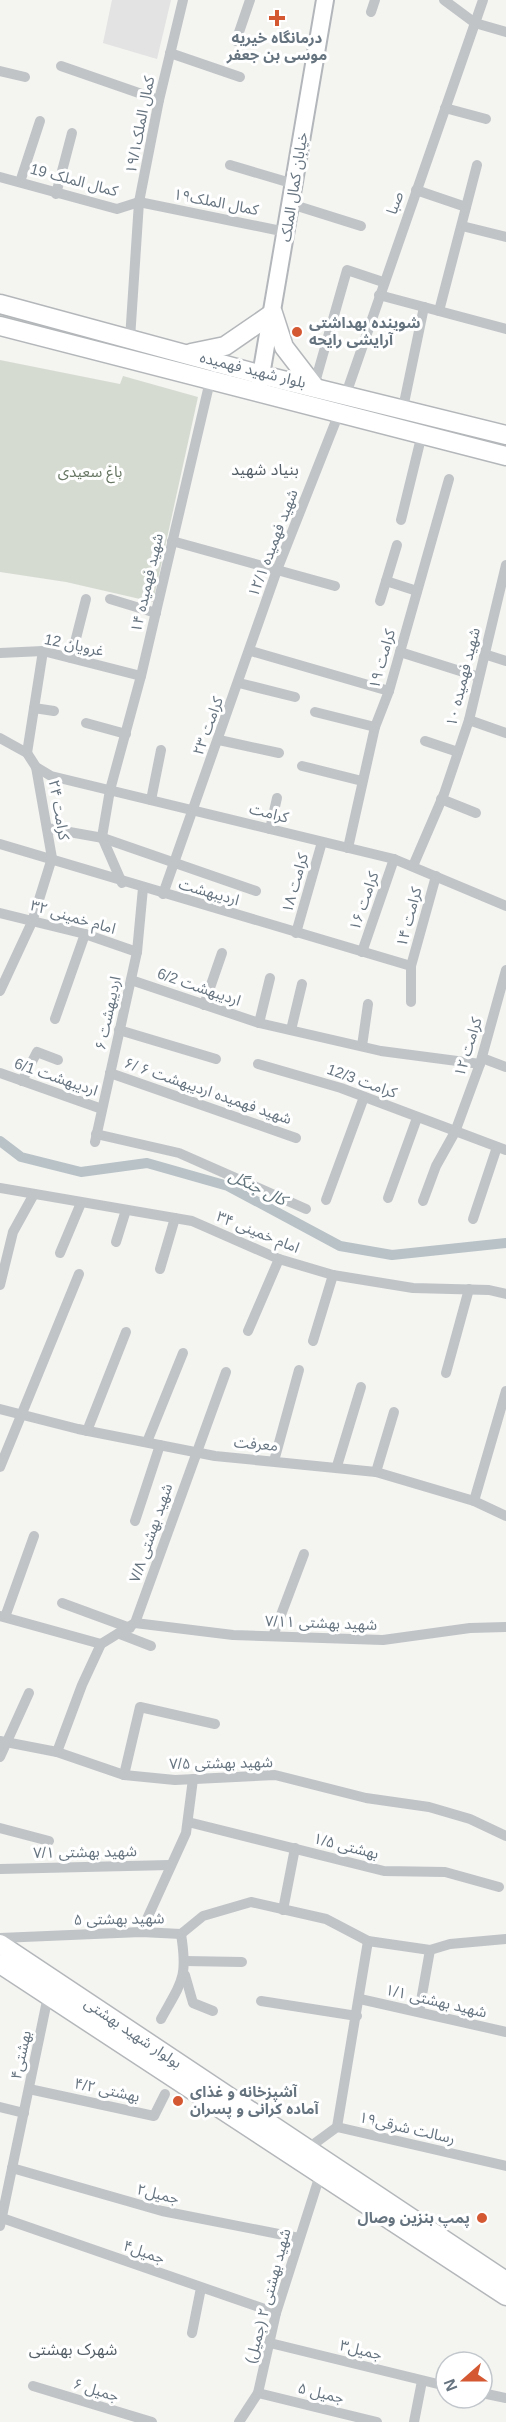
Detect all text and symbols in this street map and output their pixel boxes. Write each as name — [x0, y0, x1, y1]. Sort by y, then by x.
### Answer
marker: درمانگاه خیریه موسی بن جعفر — [268, 9, 286, 27]
place label: درمانگاه خیریه موسی بن جعفر — [226, 29, 327, 64]
street label: کمال الملک۱۹/۱ — [122, 74, 158, 175]
street label: خیابان کمال الملک — [276, 131, 312, 243]
street label: کمال الملک 19 — [28, 160, 121, 201]
street label: کمال الملک۱۹ — [172, 185, 261, 219]
street label: صبا — [383, 189, 407, 217]
place label: شوینده بهداشتی آرایشی رایحه — [309, 314, 420, 349]
marker: شوینده بهداشتی آرایشی رایحه — [290, 325, 304, 339]
street label: بلوار شهید فهمیده — [198, 348, 308, 392]
district label: بنیاد شهید — [231, 461, 299, 479]
park label: باغ سعیدی — [58, 463, 122, 484]
street label: شهید فهمیده ۱۲/۱ — [244, 486, 302, 599]
street label: شهید فهمیده ۱۴ — [127, 531, 167, 634]
street label: کرامت ۱۹ — [365, 626, 399, 691]
street label: شهید فهمیده ۱۰ — [442, 626, 484, 728]
street label: غرویان 12 — [43, 630, 106, 660]
street label: کرامت ۲۳ — [189, 694, 227, 758]
street label: کرامت ۲۴ — [45, 778, 73, 842]
street label: کرامت — [248, 799, 291, 827]
street label: کرامت ۱۸ — [278, 850, 312, 915]
street label: کرامت ۱۶ — [346, 868, 383, 933]
street label: اردیبهشت — [177, 875, 241, 909]
street label: کرامت ۱۴ — [392, 884, 426, 949]
street label: امام خمینی ۳۲ — [28, 896, 118, 940]
street label: اردیبهشت 6/2 — [155, 964, 243, 1010]
street label: اردیبهشت ۶ — [91, 974, 125, 1052]
street label: کرامت ۱۲ — [450, 1014, 486, 1079]
street label: اردیبهشت 6/1 — [12, 1054, 100, 1100]
street label: شهید فهمیده اردیبهشت ۶ /۶ — [122, 1054, 294, 1128]
street label: کرامت 12/3 — [325, 1060, 400, 1102]
water label: کال جنگل — [226, 1166, 292, 1211]
street label: امام خمینی ۳۴ — [213, 1207, 302, 1259]
street label: معرفت — [233, 1433, 279, 1455]
street label: شهید بهشتی ۷/۸ — [126, 1481, 176, 1585]
street label: شهید بهشتی ۷/۱۱ — [265, 1612, 378, 1634]
street label: شهید بهشتی ۷/۵ — [169, 1753, 273, 1773]
street label: بهشتی ۱/۵ — [312, 1829, 380, 1863]
street label: شهید بهشتی ۷/۱ — [33, 1842, 137, 1862]
street label: شهید بهشتی ۵ — [73, 1909, 165, 1929]
street label: شهید بهشتی ۱/۱ — [383, 1981, 489, 2021]
street label: بولوار شهید بهشتی — [81, 1994, 185, 2072]
street label: بهشتی۴ — [7, 2029, 35, 2081]
street label: بهشتی ۴/۲ — [73, 2074, 141, 2106]
place label: آشپزخانه و غذای آماده کرانی و پسران — [190, 2083, 320, 2119]
marker: آشپزخانه و غذای آماده کرانی و پسران — [171, 2094, 185, 2108]
street label: رسالت شرقی۱۹ — [357, 2108, 457, 2148]
street label: جمیل۲ — [135, 2180, 181, 2208]
place label: پمپ بنزین وصال — [358, 2209, 470, 2228]
marker: پمپ بنزین وصال — [475, 2211, 489, 2225]
street label: شهید بهشتی ۲ (جمیل) — [241, 2226, 295, 2366]
street label: جمیل۴ — [121, 2237, 167, 2268]
street label: جمیل۳ — [338, 2336, 384, 2364]
district label: شهرک بهشتی — [29, 2341, 117, 2359]
north arrow — [434, 2350, 494, 2410]
street label: جمیل ۶ — [71, 2375, 121, 2405]
text: N — [440, 2377, 460, 2394]
street label: جمیل ۵ — [296, 2379, 346, 2407]

